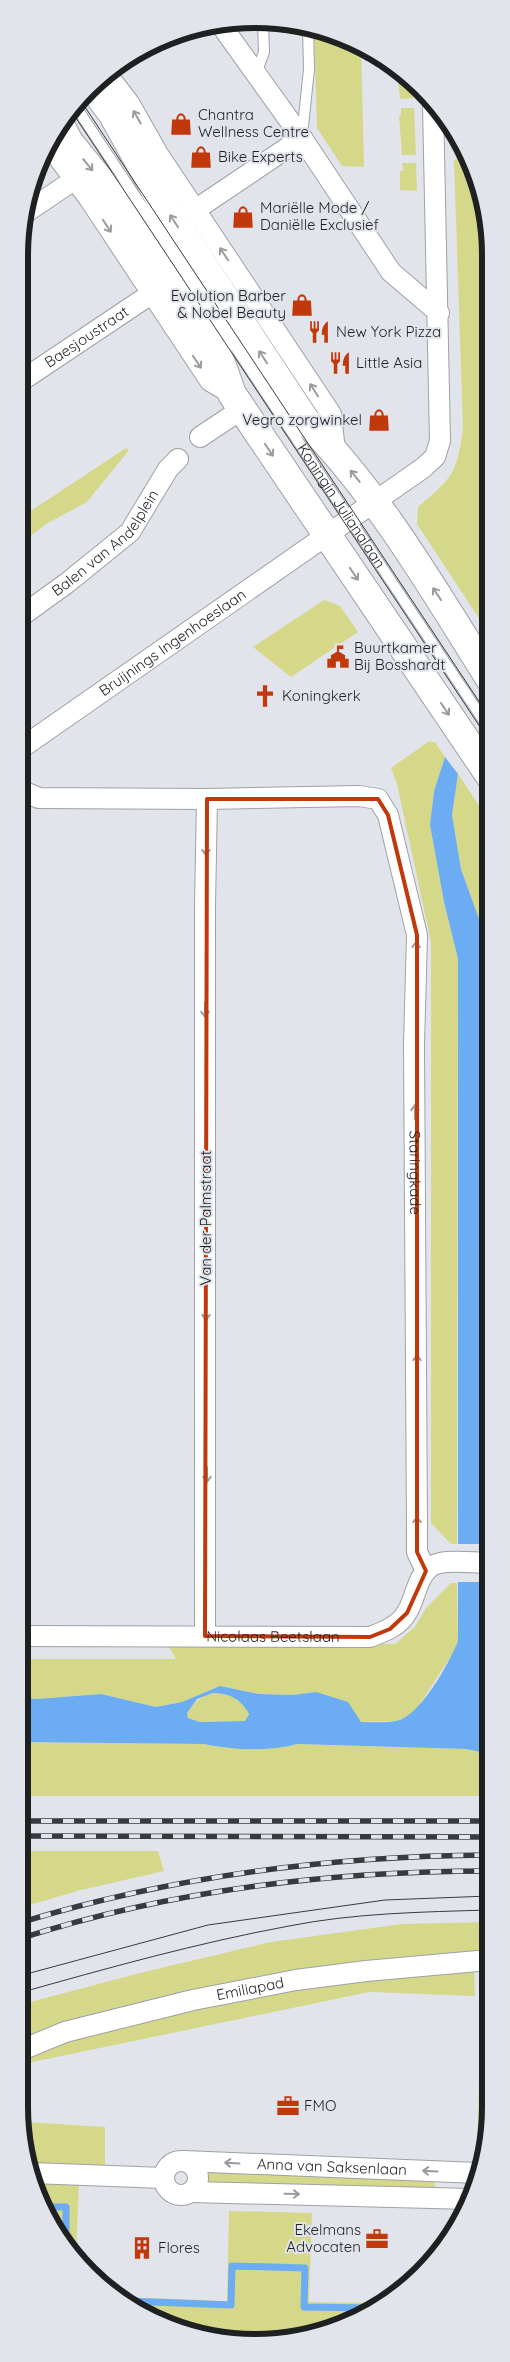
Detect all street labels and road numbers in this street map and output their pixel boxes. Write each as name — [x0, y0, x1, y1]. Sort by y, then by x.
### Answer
street label: Baesjoustraat — [41, 302, 132, 372]
street label: Koningin Julianalaan — [293, 440, 390, 572]
street label: Balen van Andelplein — [48, 486, 162, 600]
street label: Bruijnings Ingenhoeslaan — [95, 584, 249, 700]
street label: Staringkade — [406, 1131, 425, 1215]
street label: Van der Palmstraat — [196, 1150, 215, 1286]
street label: Nicolaas Beetslaan — [206, 1627, 340, 1646]
street label: Emiliapad — [215, 1973, 286, 2004]
street label: Anna van Saksenlaan — [256, 2154, 407, 2179]

